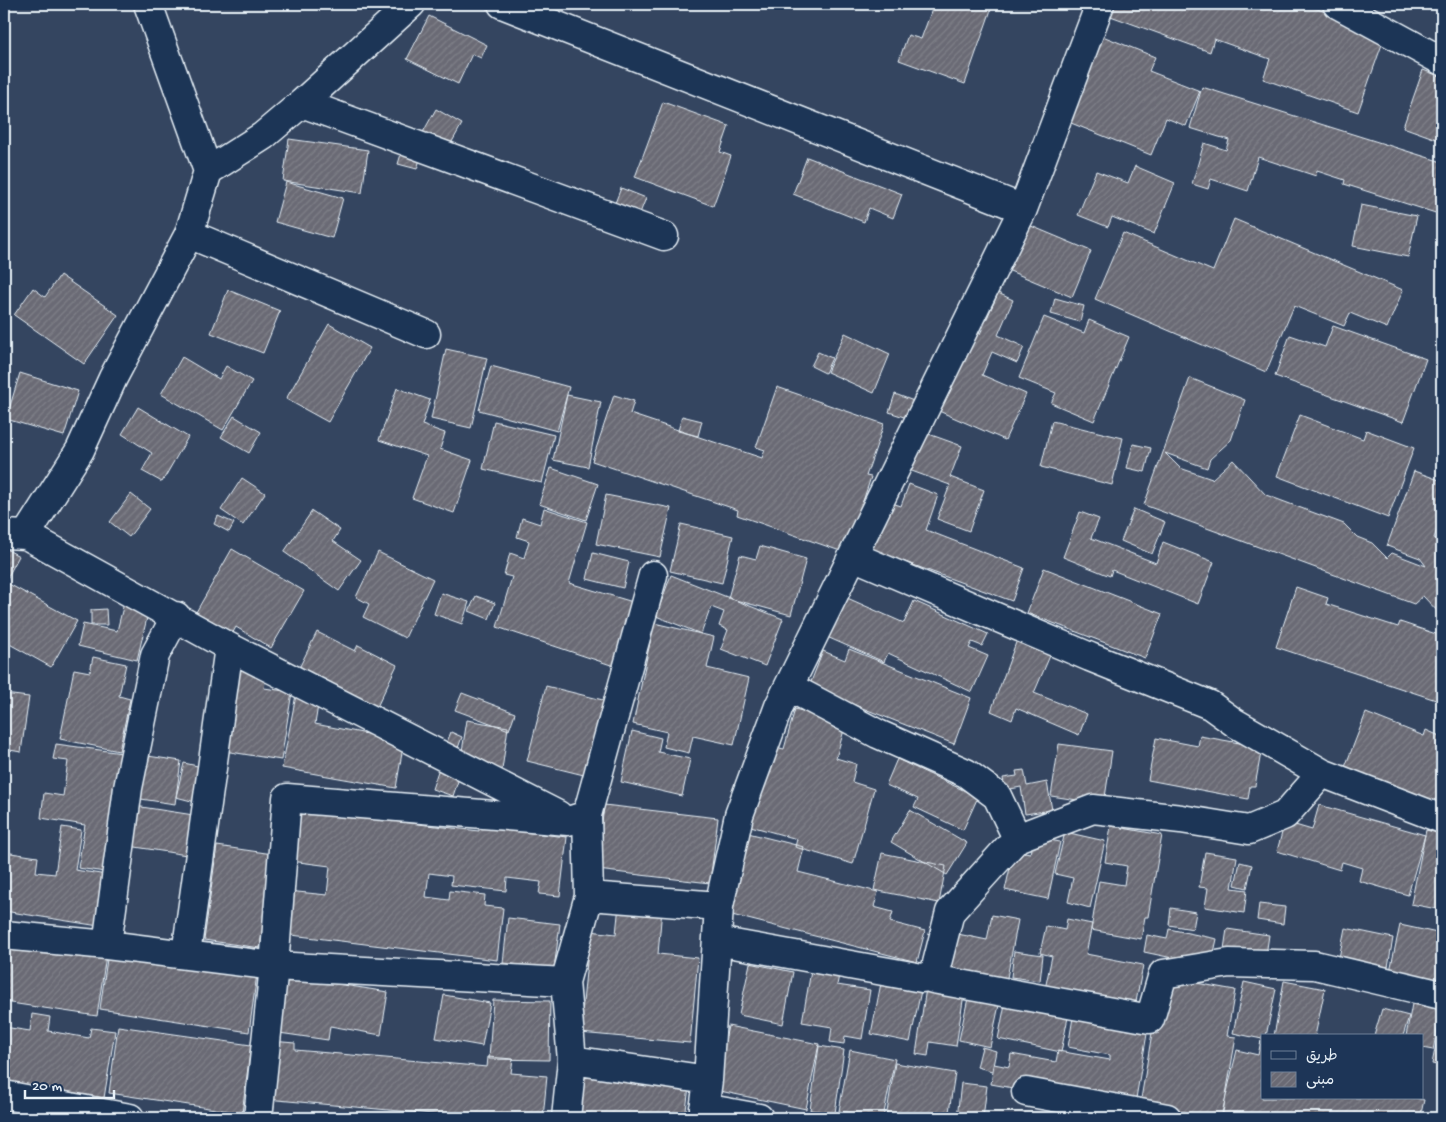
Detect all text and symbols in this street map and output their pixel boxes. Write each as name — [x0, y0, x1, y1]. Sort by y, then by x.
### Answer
legend — [1261, 1034, 1424, 1100]
text: طريق — [1306, 1048, 1338, 1066]
scale bar — [25, 1067, 114, 1099]
text: مبنى — [1306, 1072, 1334, 1090]
text: 20 m — [32, 1078, 62, 1096]

